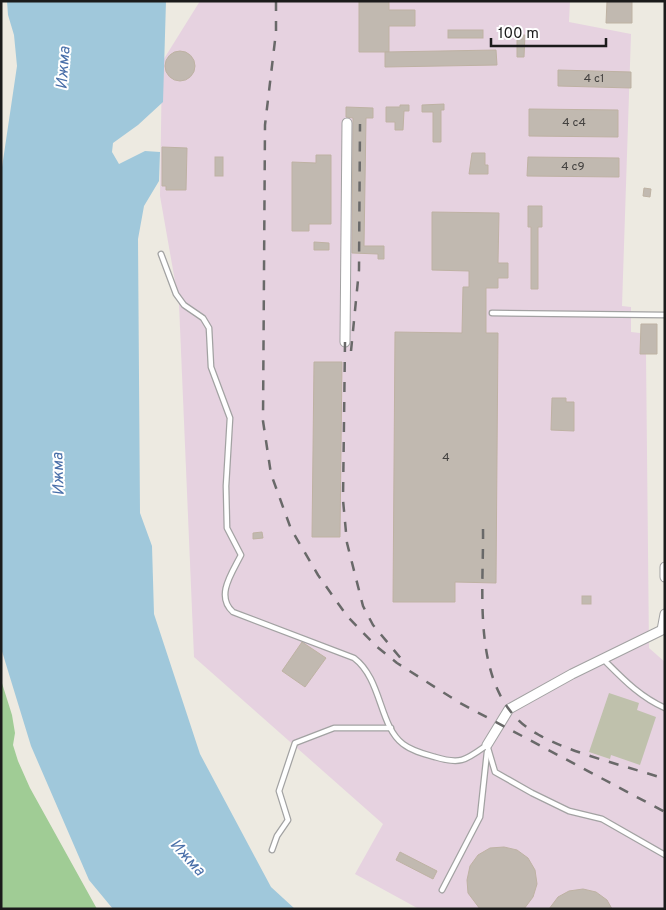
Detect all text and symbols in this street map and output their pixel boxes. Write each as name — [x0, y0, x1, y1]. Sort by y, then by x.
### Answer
scale bar — [491, 15, 606, 47]
text: 100 m — [498, 25, 539, 44]
water label: Ижма — [53, 45, 76, 90]
house number: 4 с1 — [584, 71, 604, 87]
house number: 4 с4 — [562, 115, 586, 131]
house number: 4 с9 — [561, 159, 585, 175]
house number: 4 — [442, 450, 450, 466]
water label: Ижма — [48, 451, 70, 496]
water label: Ижма — [165, 835, 209, 881]

